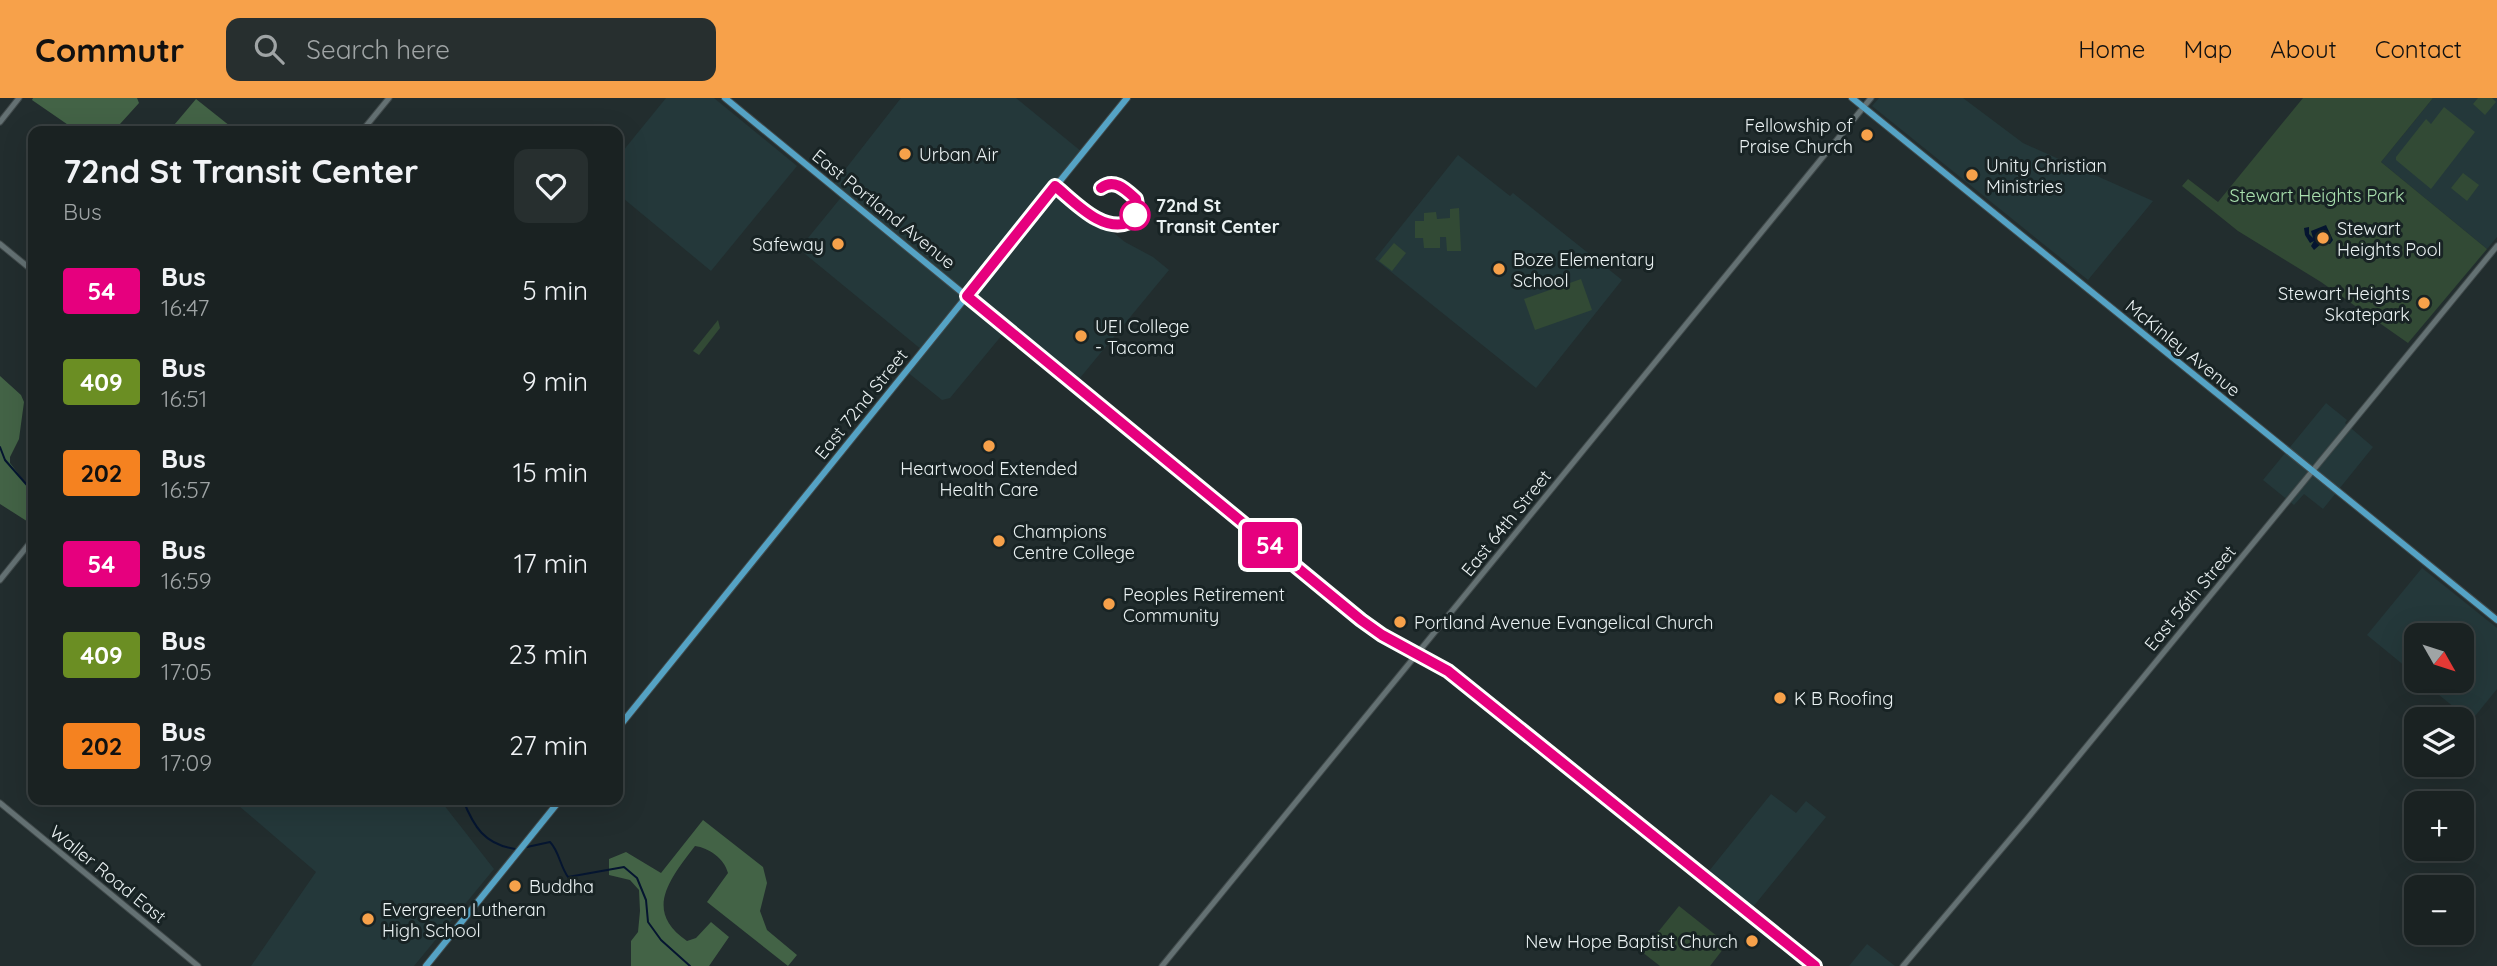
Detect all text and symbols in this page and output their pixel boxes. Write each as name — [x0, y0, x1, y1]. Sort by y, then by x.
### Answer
search box — [226, 18, 716, 81]
text: Commutr — [35, 29, 184, 70]
icon: search — [250, 30, 288, 68]
text: Search here — [306, 33, 450, 66]
text: Home — [2078, 34, 2145, 64]
text: Map — [2183, 34, 2232, 64]
text: About — [2270, 34, 2337, 64]
text: Contact — [2375, 34, 2462, 64]
place label: Fellowship of Praise Church — [1739, 114, 1854, 158]
marker: Fellowship of Praise Church — [1859, 127, 1875, 143]
place label: Urban Air — [919, 143, 998, 166]
street label: East Portland Avenue — [808, 144, 960, 274]
marker: Urban Air — [897, 146, 913, 162]
button: heart — [514, 149, 588, 223]
text: 72nd St Transit Center — [63, 150, 418, 191]
place label: Unity Christian Ministries — [1986, 154, 2107, 198]
marker: Unity Christian Ministries — [1964, 167, 1980, 183]
park label: Stewart Heights Park — [2229, 184, 2405, 207]
place label: 72nd St Transit Center — [1156, 194, 1280, 238]
text: Bus — [63, 197, 102, 226]
marker: 72nd St Transit Center — [1120, 200, 1150, 230]
place label: Stewart Heights Pool — [2337, 217, 2442, 261]
marker: Stewart Heights Pool — [2315, 230, 2331, 246]
place label: Safeway — [752, 233, 824, 256]
marker: Safeway — [830, 236, 846, 252]
place label: Boze Elementary School — [1513, 248, 1654, 292]
text: Bus — [161, 260, 206, 293]
marker: Boze Elementary School — [1491, 261, 1507, 277]
text: 5 min — [522, 274, 588, 307]
text: 54 — [88, 276, 115, 306]
place label: Stewart Heights Skatepark — [2278, 282, 2410, 326]
text: 16:47 — [161, 293, 209, 322]
street label: McKinley Avenue — [2121, 295, 2245, 401]
marker: Stewart Heights Skatepark — [2416, 295, 2432, 311]
place label: UEI College - Tacoma — [1095, 315, 1189, 359]
marker: UEI College - Tacoma — [1073, 328, 1089, 344]
street label: East 72nd Street — [810, 344, 912, 464]
text: Bus — [161, 351, 206, 384]
text: 9 min — [522, 365, 588, 398]
text: 409 — [80, 367, 123, 397]
text: 16:51 — [161, 384, 207, 413]
marker: Heartwood Extended Health Care — [981, 438, 997, 454]
text: Bus — [161, 442, 206, 475]
text: 15 min — [513, 456, 588, 489]
place label: Heartwood Extended Health Care — [900, 457, 1078, 501]
text: 202 — [80, 458, 123, 488]
street label: East 64th Street — [1456, 465, 1556, 581]
text: 16:57 — [161, 475, 211, 504]
place label: Champions Centre College — [1013, 520, 1135, 564]
line badge: 54 — [1238, 522, 1302, 568]
text: 54 — [1256, 530, 1284, 560]
text: Bus — [161, 533, 206, 566]
marker: Champions Centre College — [991, 533, 1007, 549]
street label: East 56th Street — [2139, 541, 2241, 655]
text: 17 min — [514, 547, 588, 580]
text: 54 — [88, 549, 115, 579]
text: 16:59 — [161, 566, 212, 595]
place label: Peoples Retirement Community — [1123, 583, 1285, 627]
marker: Peoples Retirement Community — [1101, 596, 1117, 612]
place label: Portland Avenue Evangelical Church — [1414, 611, 1714, 634]
marker: Portland Avenue Evangelical Church — [1392, 614, 1408, 630]
north arrow — [2404, 623, 2474, 693]
map controls — [2404, 623, 2474, 945]
text: Bus — [161, 624, 206, 657]
text: 23 min — [509, 638, 588, 671]
text: 409 — [80, 640, 123, 670]
text: 17:05 — [161, 657, 212, 686]
place label: K B Roofing — [1794, 687, 1893, 710]
marker: K B Roofing — [1772, 690, 1788, 706]
button: layers — [2404, 707, 2474, 777]
text: Bus — [161, 715, 206, 748]
text: 27 min — [509, 729, 588, 762]
text: 202 — [80, 731, 123, 761]
text: 17:09 — [161, 748, 212, 777]
button: + — [2404, 791, 2474, 861]
street label: Waller Road East — [45, 820, 171, 928]
place label: Buddha — [529, 875, 594, 898]
button: − — [2404, 875, 2474, 945]
marker: Buddha — [507, 878, 523, 894]
place label: Evergreen Lutheran High School — [382, 898, 546, 942]
marker: Evergreen Lutheran High School — [360, 911, 376, 927]
place label: New Hope Baptist Church — [1525, 930, 1738, 953]
marker: New Hope Baptist Church — [1744, 933, 1760, 949]

